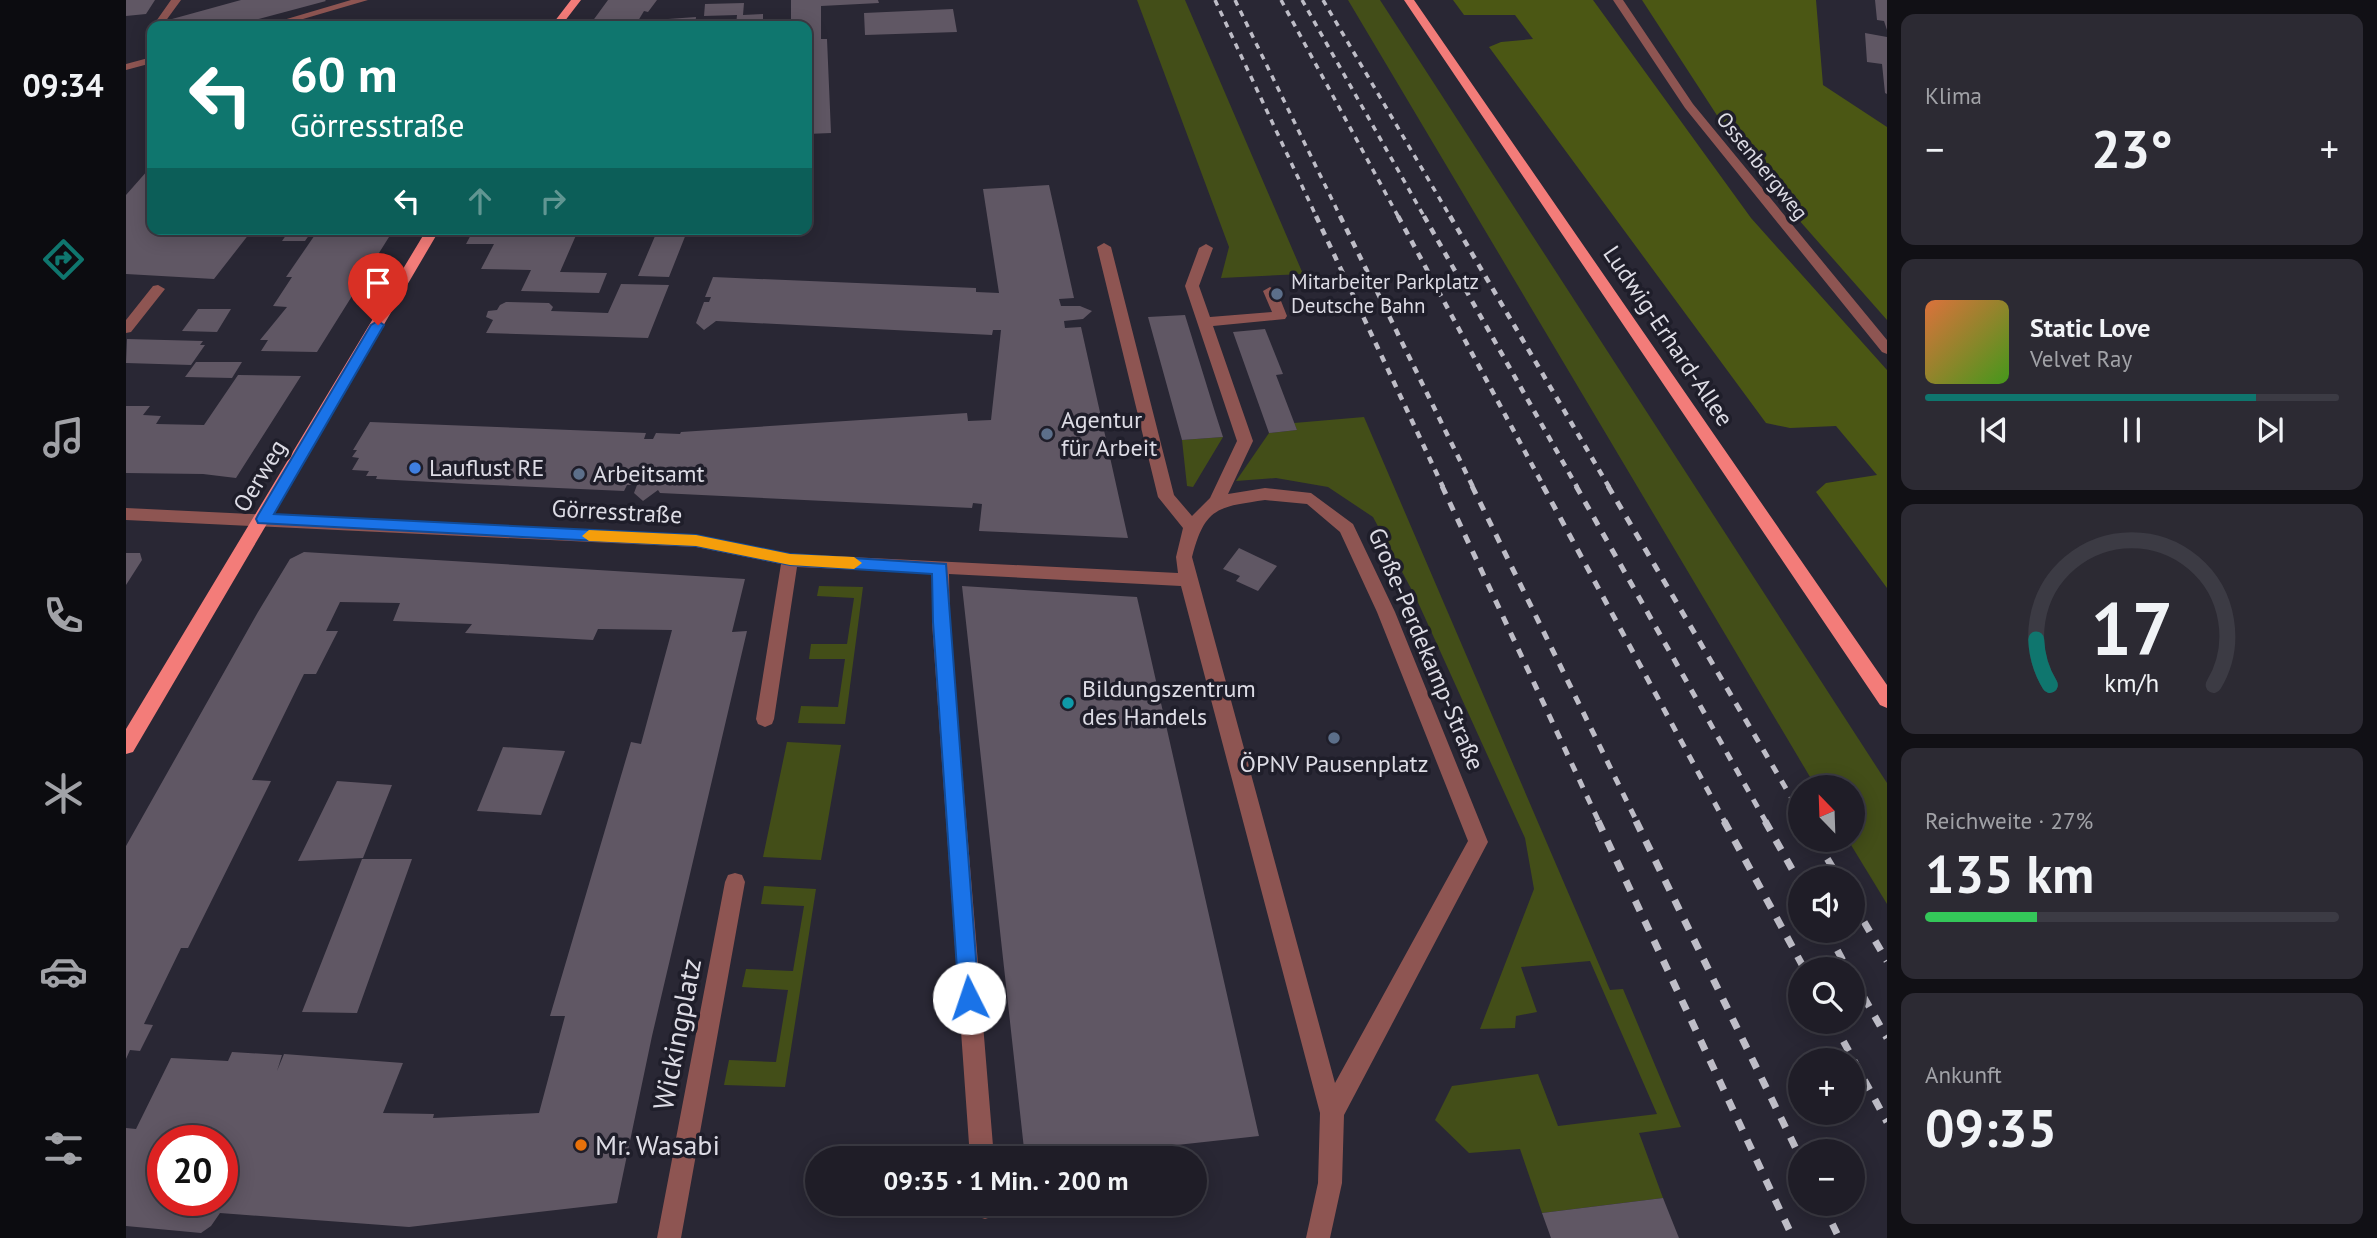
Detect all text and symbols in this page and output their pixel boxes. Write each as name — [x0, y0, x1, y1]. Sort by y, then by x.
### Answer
text: 60 m — [290, 42, 397, 106]
icon: left — [175, 49, 266, 140]
text: 09:34 — [22, 64, 104, 106]
text: Klima — [1925, 81, 1982, 110]
text: Görresstraße — [290, 104, 465, 146]
street label: Ossenbergweg — [1711, 106, 1814, 225]
text: 23° — [2091, 115, 2173, 182]
text: − — [1925, 124, 1944, 173]
text: + — [2320, 124, 2339, 173]
icon: left — [388, 182, 426, 220]
icon: ahead — [461, 182, 499, 220]
icon: right — [534, 182, 572, 220]
icon: directions — [39, 235, 88, 284]
street label: Ludwig-Erhard-Allee — [1596, 239, 1740, 432]
pin — [348, 253, 408, 325]
icon: arrive — [359, 264, 397, 302]
place label: Mitarbeiter Parkplatz Deutsche Bahn — [1291, 268, 1479, 319]
marker: Mitarbeiter Parkplatz Deutsche Bahn — [1269, 286, 1285, 302]
text: Static Love — [2030, 311, 2151, 344]
text: Velvet Ray — [2030, 344, 2132, 373]
place label: Agentur für Arbeit — [1061, 404, 1157, 463]
icon: previous — [1975, 411, 2013, 449]
icon: pause — [2113, 411, 2151, 449]
icon: next — [2251, 411, 2289, 449]
icon: music — [39, 413, 88, 462]
marker: Agentur für Arbeit — [1039, 426, 1055, 442]
street label: Oerweg — [226, 434, 293, 518]
place label: Lauflust RE — [429, 452, 545, 483]
place label: Arbeitsamt — [593, 458, 705, 489]
marker: Lauflust RE — [407, 460, 423, 476]
marker: Arbeitsamt — [571, 466, 587, 482]
street label: Görresstraße — [551, 493, 683, 530]
street label: Große-Perdekamp-Straße — [1361, 523, 1492, 775]
text: 17 — [2091, 581, 2173, 675]
icon: phone — [39, 591, 88, 640]
text: km/h — [2105, 667, 2159, 699]
place label: Bildungszentrum des Handels — [1082, 673, 1256, 732]
marker: Bildungszentrum des Handels — [1060, 695, 1076, 711]
marker: ÖPNV Pausenplatz — [1326, 730, 1342, 746]
place label: ÖPNV Pausenplatz — [1240, 748, 1428, 779]
icon: climate — [39, 769, 88, 818]
north arrow — [1788, 775, 1866, 852]
map controls — [1788, 775, 1865, 1216]
text: Reichweite · 27% — [1925, 806, 2093, 835]
text: 135 km — [1925, 840, 2094, 907]
button: sound — [1788, 866, 1865, 943]
icon: car — [39, 947, 88, 996]
street label: Wickingplatz — [644, 955, 709, 1113]
button: search — [1788, 957, 1865, 1034]
position arrow — [932, 961, 1006, 1035]
button: + — [1788, 1048, 1865, 1125]
text: Ankunft — [1925, 1060, 2002, 1089]
text: 09:35 — [1925, 1094, 2057, 1161]
icon: filters — [39, 1124, 88, 1173]
speed limit sign: 20 — [147, 1125, 238, 1216]
place label: Mr. Wasabi — [595, 1126, 720, 1163]
marker: Mr. Wasabi — [573, 1137, 589, 1153]
button: − — [1788, 1139, 1865, 1216]
text: 09:35 · 1 Min. · 200 m — [883, 1164, 1129, 1197]

